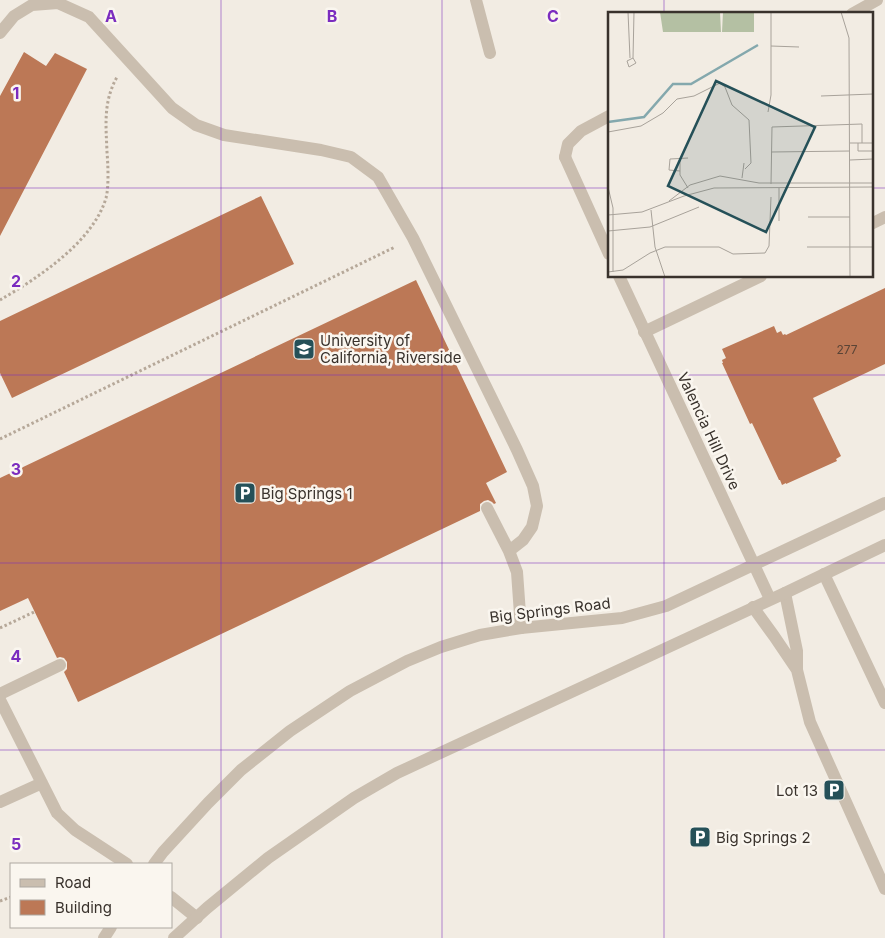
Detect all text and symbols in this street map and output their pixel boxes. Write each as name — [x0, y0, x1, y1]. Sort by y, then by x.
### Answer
text: A — [105, 6, 117, 26]
text: B — [327, 6, 337, 26]
text: C — [547, 6, 559, 26]
inset map — [608, 12, 872, 278]
text: 1 — [13, 83, 19, 103]
text: 2 — [11, 271, 21, 291]
place label: University of California, Riverside — [320, 331, 461, 367]
school or university icon: University of California, Riverside — [292, 337, 316, 361]
house number: 277 — [836, 342, 858, 357]
street label: Valencia Hill Drive — [673, 369, 745, 493]
text: 3 — [11, 459, 21, 479]
parking icon: Big Springs 1 — [233, 481, 257, 505]
place label: Big Springs 1 — [261, 484, 353, 503]
street label: Big Springs Road — [489, 593, 611, 627]
text: 4 — [11, 646, 22, 666]
parking icon: Lot 13 — [822, 778, 846, 802]
place label: Lot 13 — [776, 781, 818, 800]
parking icon: Big Springs 2 — [688, 825, 712, 849]
place label: Big Springs 2 — [716, 828, 811, 847]
text: 5 — [11, 834, 21, 854]
legend — [10, 863, 172, 928]
text: Road — [55, 873, 91, 892]
text: Building — [55, 898, 112, 917]

